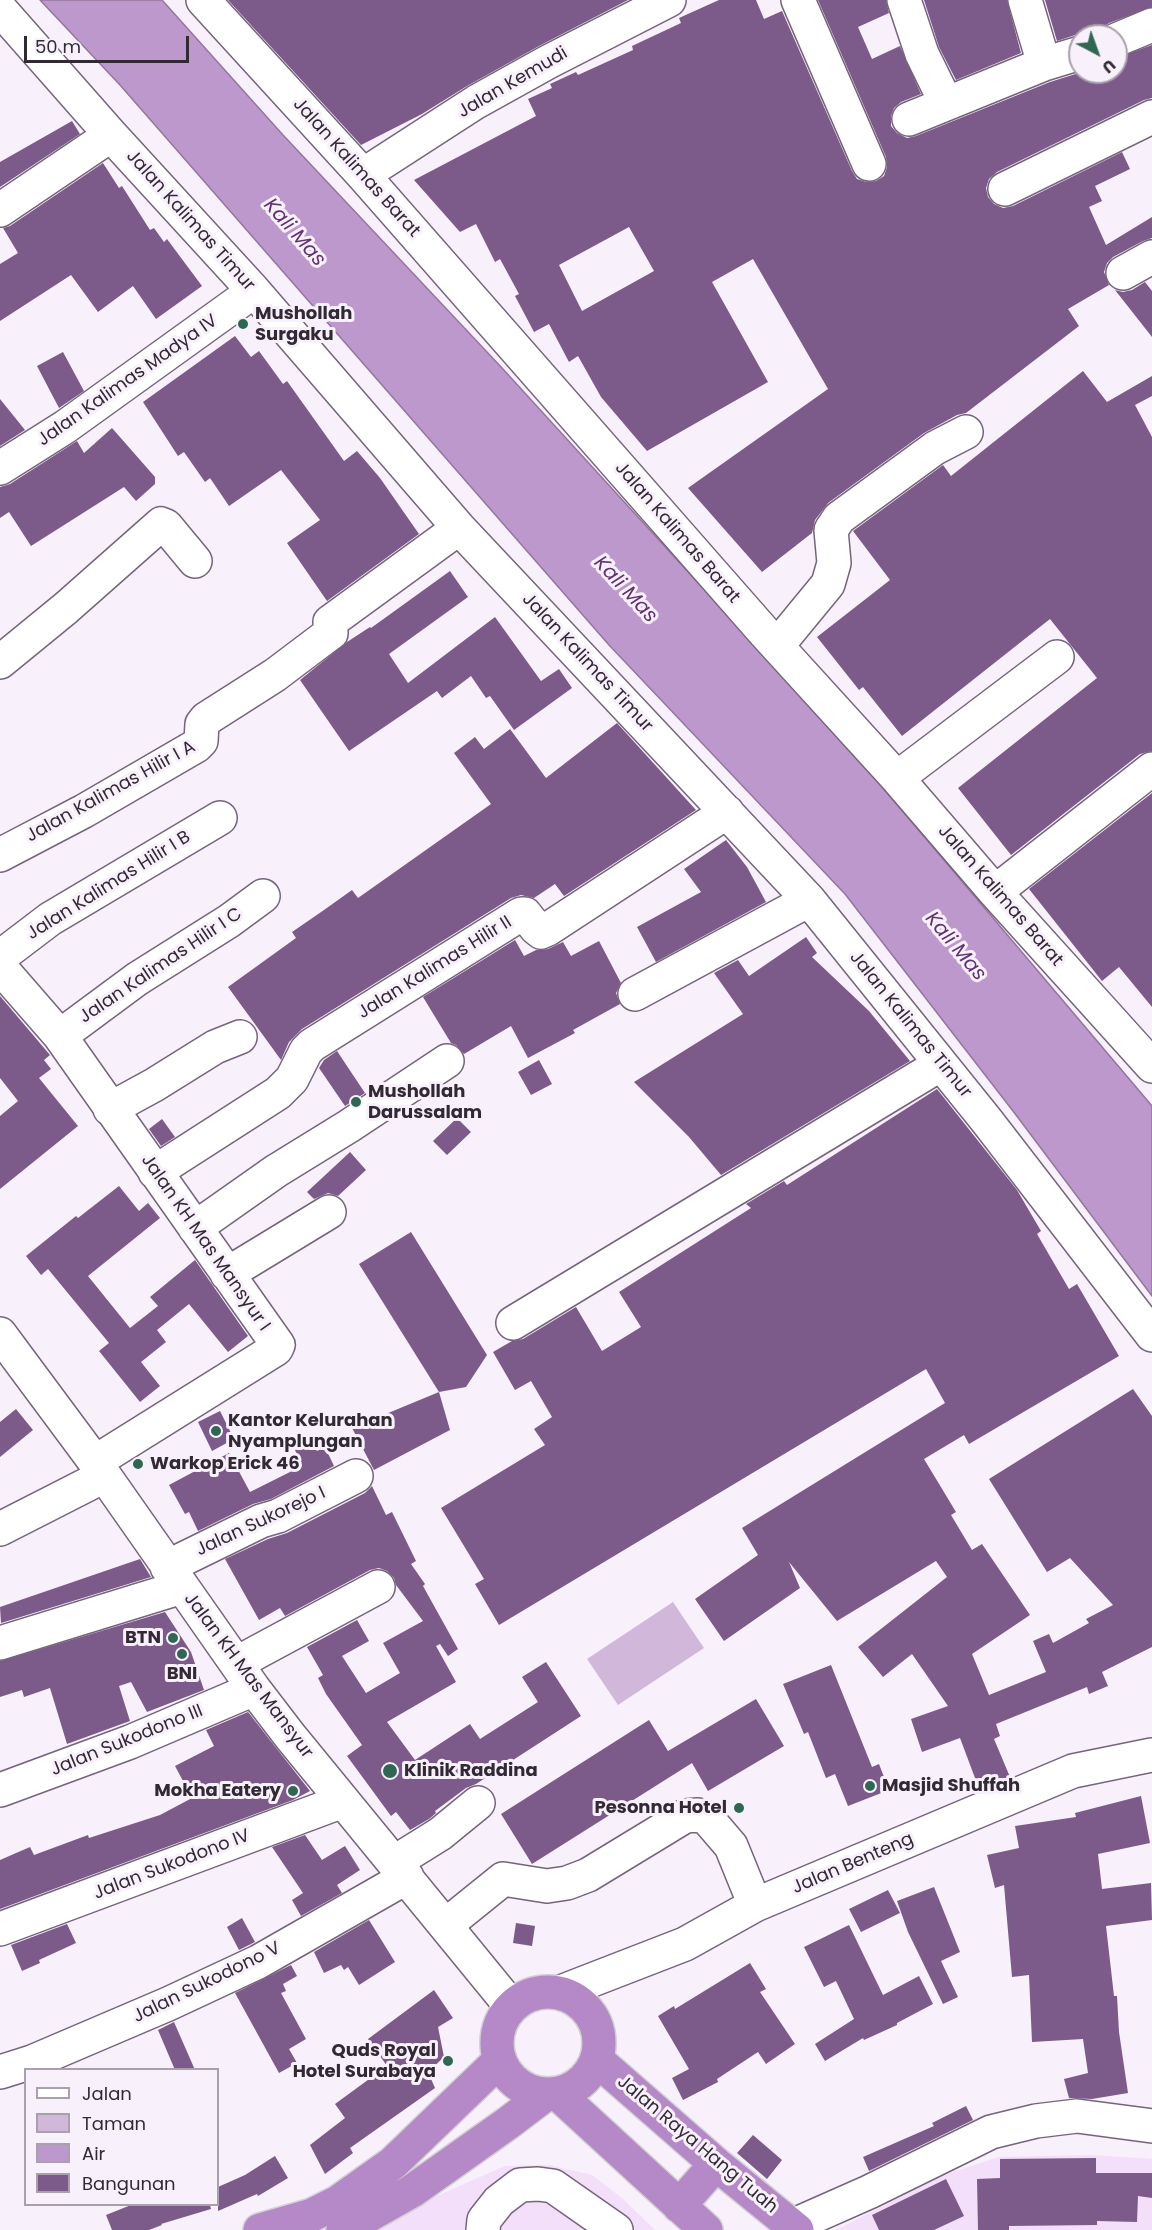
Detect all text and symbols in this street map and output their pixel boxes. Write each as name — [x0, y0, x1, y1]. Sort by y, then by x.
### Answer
scale bar — [27, 24, 192, 62]
north arrow — [1068, 24, 1128, 84]
text: 50 m — [35, 34, 81, 59]
street label: Jalan Kemudi — [454, 43, 572, 123]
text: U — [1097, 54, 1121, 79]
street label: Jalan Kalimas Barat — [288, 94, 424, 242]
street label: Jalan Kalimas Timur — [121, 146, 259, 296]
water label: Kali Mas — [258, 194, 330, 272]
place label: Mushollah Surgaku — [255, 303, 352, 346]
street label: Jalan Kalimas Madya IV — [34, 311, 222, 451]
marker: Mushollah Surgaku — [236, 317, 250, 331]
street label: Jalan Kalimas Barat — [610, 458, 744, 608]
water label: Kali Mas — [588, 552, 662, 628]
street label: Jalan Kalimas Timur — [517, 589, 657, 737]
street label: Jalan Kalimas Hilir I A — [23, 737, 199, 847]
street label: Jalan Kalimas Barat — [933, 821, 1067, 971]
street label: Jalan Kalimas Hilir I B — [23, 827, 195, 945]
street label: Jalan Kalimas Hilir I C — [75, 903, 247, 1029]
water label: Kali Mas — [919, 908, 991, 986]
street label: Jalan Kalimas Hilir II — [354, 912, 516, 1024]
street label: Jalan Kalimas Timur — [844, 947, 976, 1103]
place label: Mushollah Darussalam — [368, 1081, 482, 1124]
marker: Mushollah Darussalam — [349, 1095, 363, 1109]
street label: Jalan KH Mas Mansyur I — [136, 1150, 274, 1336]
place label: Kantor Kelurahan Nyamplungan — [228, 1410, 393, 1452]
marker: Kantor Kelurahan Nyamplungan — [209, 1424, 223, 1438]
place label: Warkop Erick 46 — [150, 1453, 300, 1475]
marker: Warkop Erick 46 — [131, 1457, 145, 1471]
street label: Jalan Sukorejo I — [193, 1483, 329, 1561]
street label: Jalan KH Mas Mansyur — [179, 1589, 317, 1763]
place label: BTN — [125, 1627, 161, 1649]
marker: BTN — [166, 1631, 180, 1645]
marker: BNI — [175, 1647, 189, 1661]
place label: BNI — [167, 1663, 197, 1685]
street label: Jalan Sukodono III — [48, 1701, 206, 1781]
place label: Klinik Raddina — [404, 1760, 538, 1782]
marker: Klinik Raddina — [381, 1762, 399, 1780]
place label: Masjid Shuffah — [882, 1775, 1020, 1797]
marker: Masjid Shuffah — [863, 1779, 877, 1793]
place label: Mokha Eatery — [154, 1780, 281, 1802]
marker: Mokha Eatery — [286, 1784, 300, 1798]
place label: Pesonna Hotel — [595, 1797, 727, 1819]
marker: Pesonna Hotel — [732, 1801, 746, 1815]
street label: Jalan Sukodono IV — [91, 1825, 253, 1905]
street label: Jalan Benteng — [789, 1829, 917, 1899]
street label: Jalan Sukodono V — [130, 1938, 284, 2028]
place label: Quds Royal Hotel Surabaya — [293, 2040, 436, 2082]
marker: Quds Royal Hotel Surabaya — [441, 2054, 455, 2068]
legend — [24, 2068, 219, 2206]
street label: Jalan Raya Hang Tuah — [612, 2072, 782, 2218]
text: Jalan — [82, 2081, 132, 2106]
text: Taman — [82, 2111, 146, 2136]
text: Air — [82, 2141, 105, 2166]
text: Bangunan — [82, 2171, 176, 2196]

